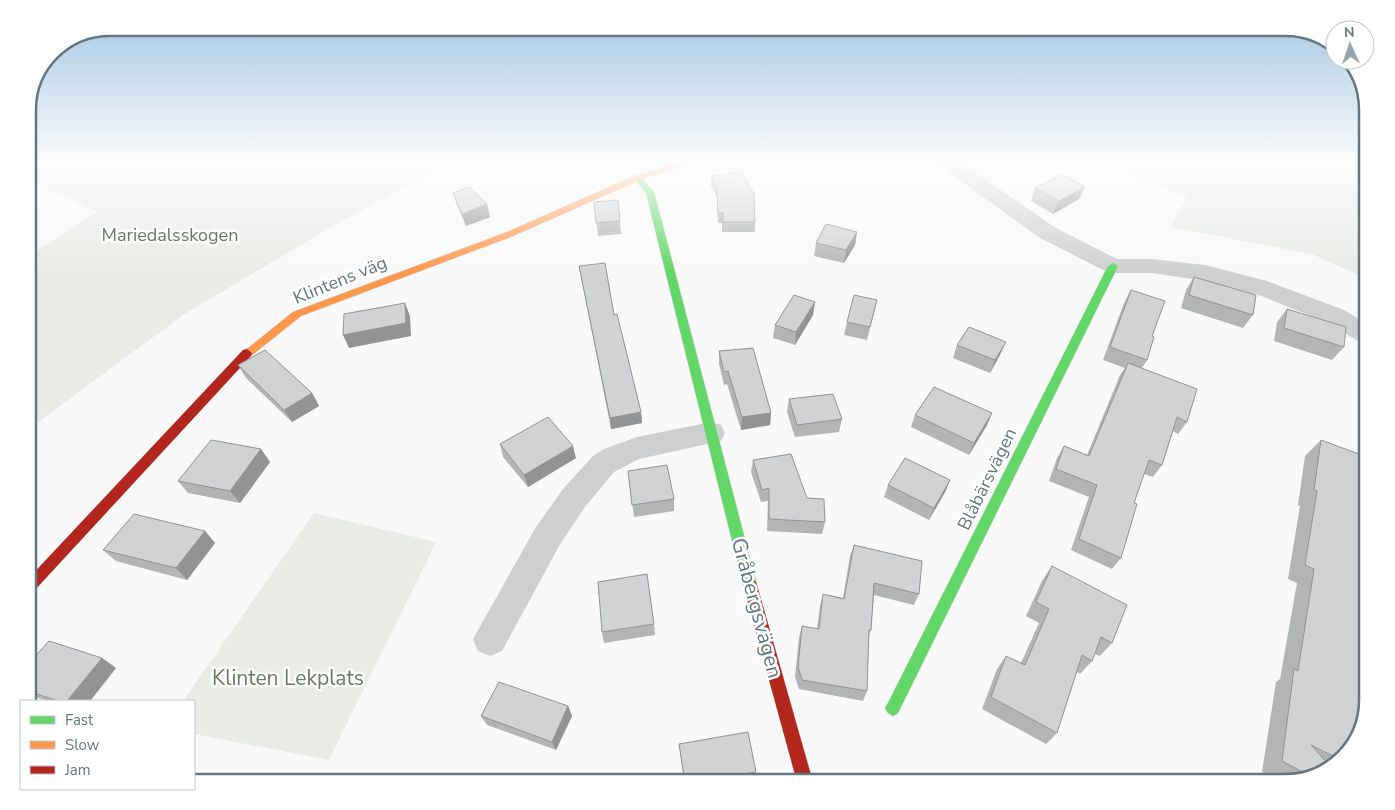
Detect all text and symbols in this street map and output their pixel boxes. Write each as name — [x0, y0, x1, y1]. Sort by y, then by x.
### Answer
north arrow — [1325, 20, 1375, 70]
text: N — [1344, 23, 1355, 42]
park label: Mariedalsskogen — [102, 223, 238, 247]
street label: Klintens väg — [289, 250, 391, 310]
street label: Blåbärsvägen — [952, 424, 1022, 534]
street label: Gråbergsvägen — [725, 535, 789, 681]
park label: Klinten Lekplats — [212, 664, 364, 692]
legend — [20, 700, 195, 790]
text: Fast — [65, 710, 94, 730]
text: Slow — [65, 735, 100, 755]
text: Jam — [64, 760, 91, 780]

